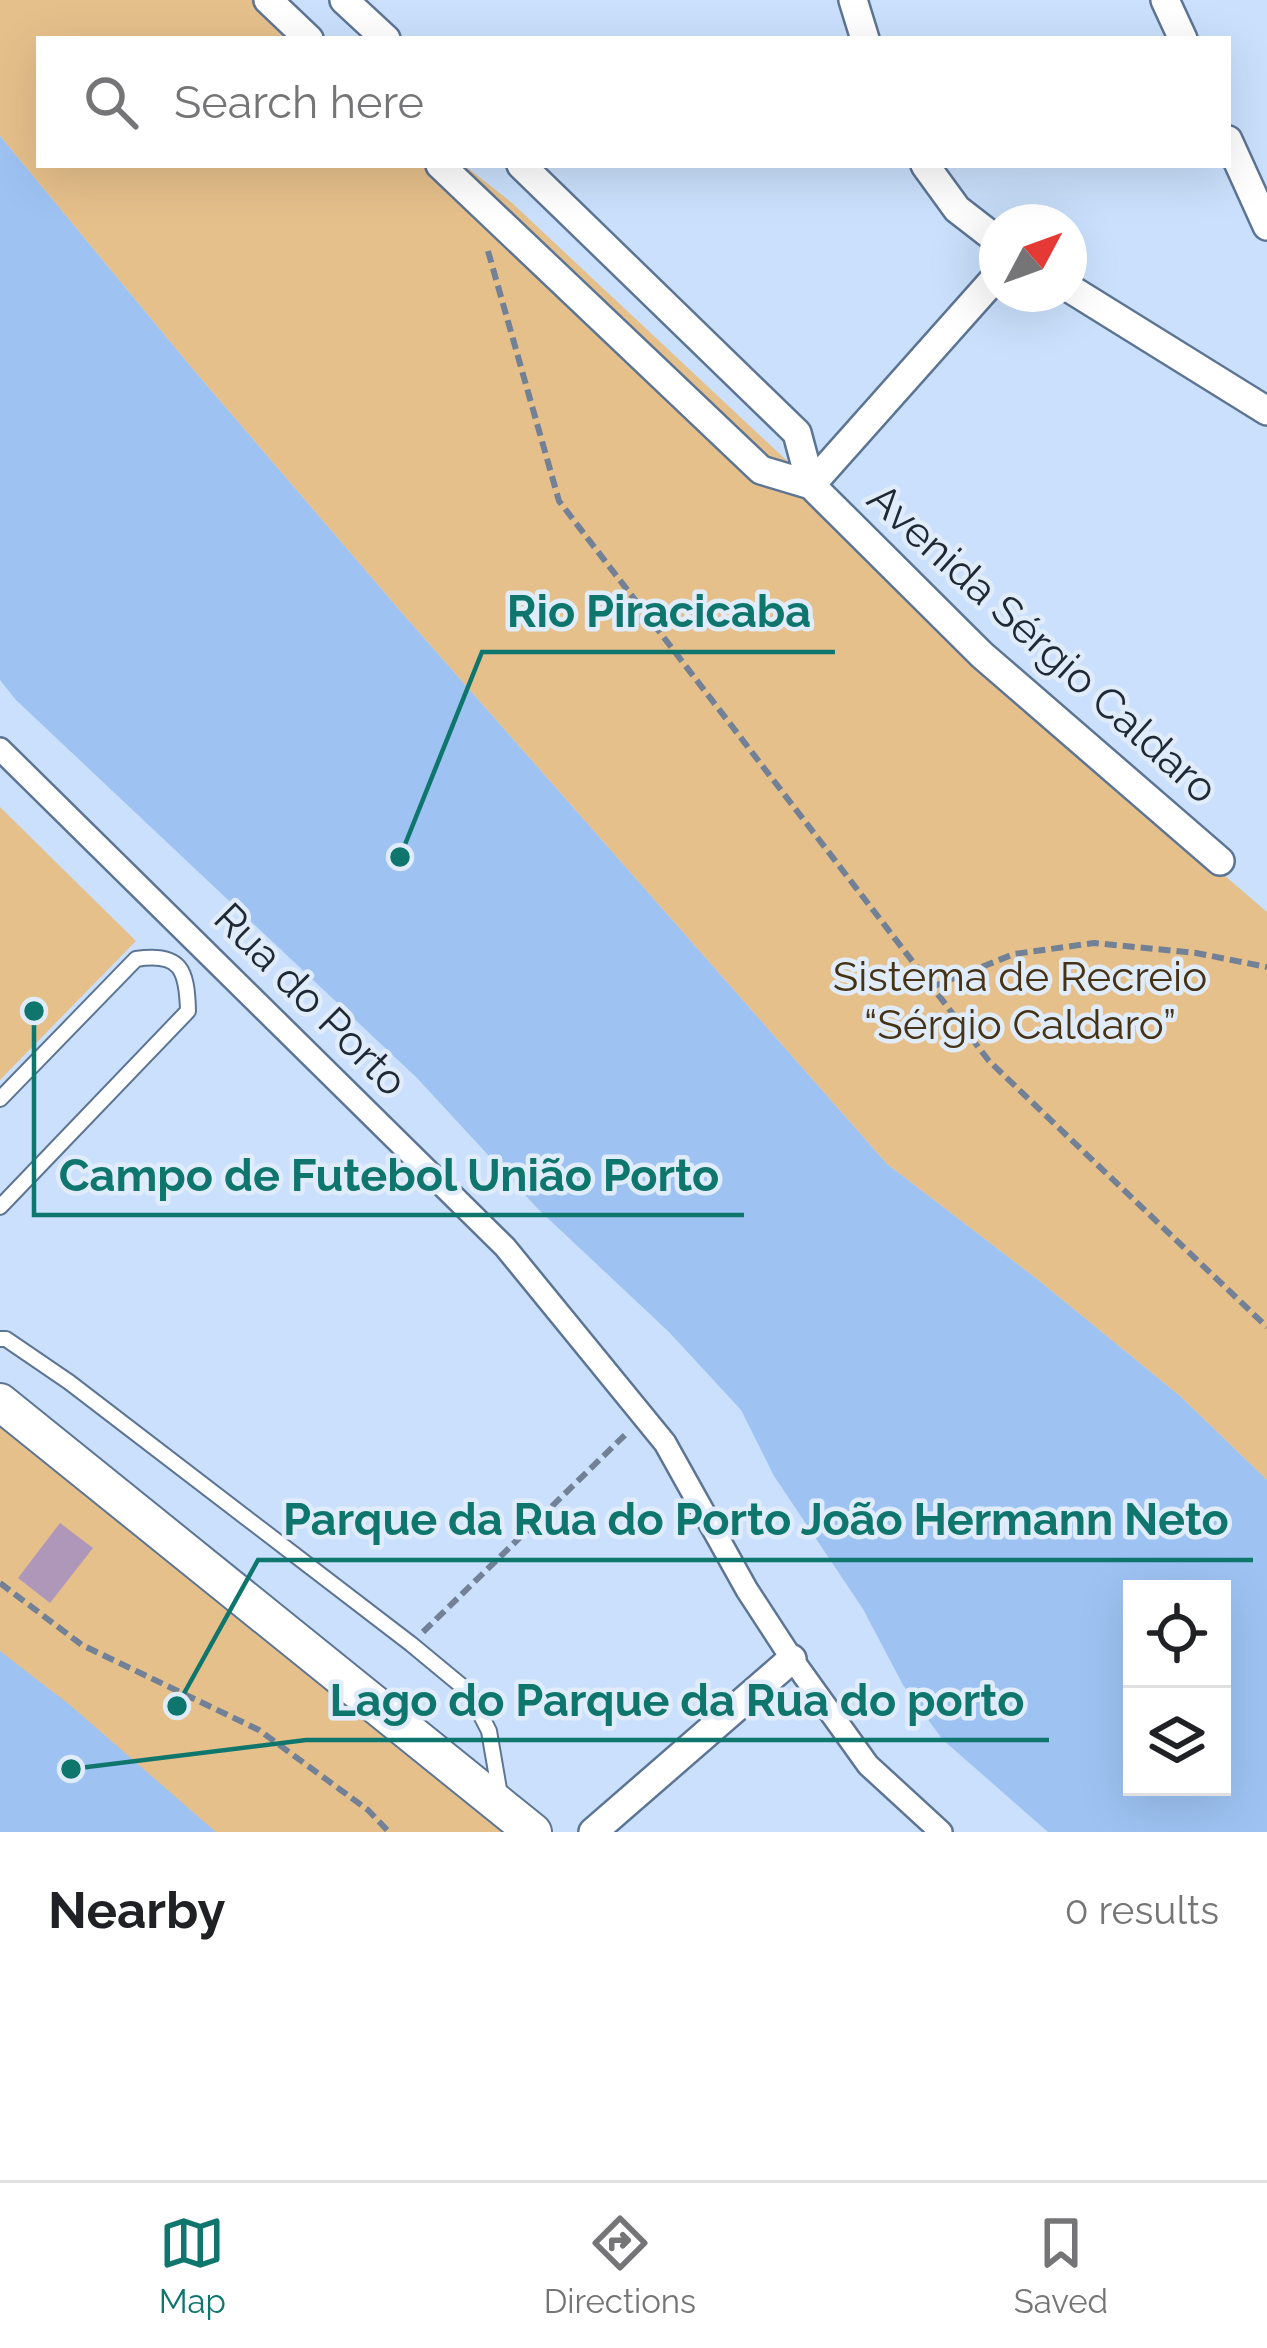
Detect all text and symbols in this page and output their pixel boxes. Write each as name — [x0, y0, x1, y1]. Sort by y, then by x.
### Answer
search box — [36, 36, 1231, 168]
icon: search — [78, 69, 144, 135]
text: Search here — [174, 76, 424, 129]
north arrow — [979, 204, 1087, 312]
street label: Avenida Sérgio Caldaro — [858, 474, 1227, 813]
callout: Rio Piracicaba — [482, 571, 835, 652]
text: Rio Piracicaba — [507, 585, 811, 638]
street label: Rua do Porto — [204, 893, 417, 1106]
park label: Sistema de Recreio “Sérgio Caldaro” — [833, 952, 1207, 1049]
callout: Campo de Futebol União Porto — [34, 1134, 744, 1215]
text: Campo de Futebol União Porto — [59, 1149, 719, 1202]
callout: Parque da Rua do Porto João Hermann Neto — [258, 1479, 1253, 1560]
text: Parque da Rua do Porto João Hermann Neto — [283, 1493, 1229, 1546]
map controls — [1123, 1580, 1231, 1796]
button: locate — [1123, 1580, 1231, 1688]
callout: Lago do Parque da Rua do porto — [306, 1659, 1049, 1740]
text: Lago do Parque da Rua do porto — [330, 1674, 1024, 1727]
button: layers — [1123, 1688, 1231, 1796]
text: Nearby — [48, 1880, 225, 1940]
text: 0 results — [1065, 1887, 1219, 1933]
tab: Map — [159, 2210, 226, 2321]
tab: Directions — [544, 2210, 696, 2321]
tab: Saved — [1014, 2210, 1108, 2321]

